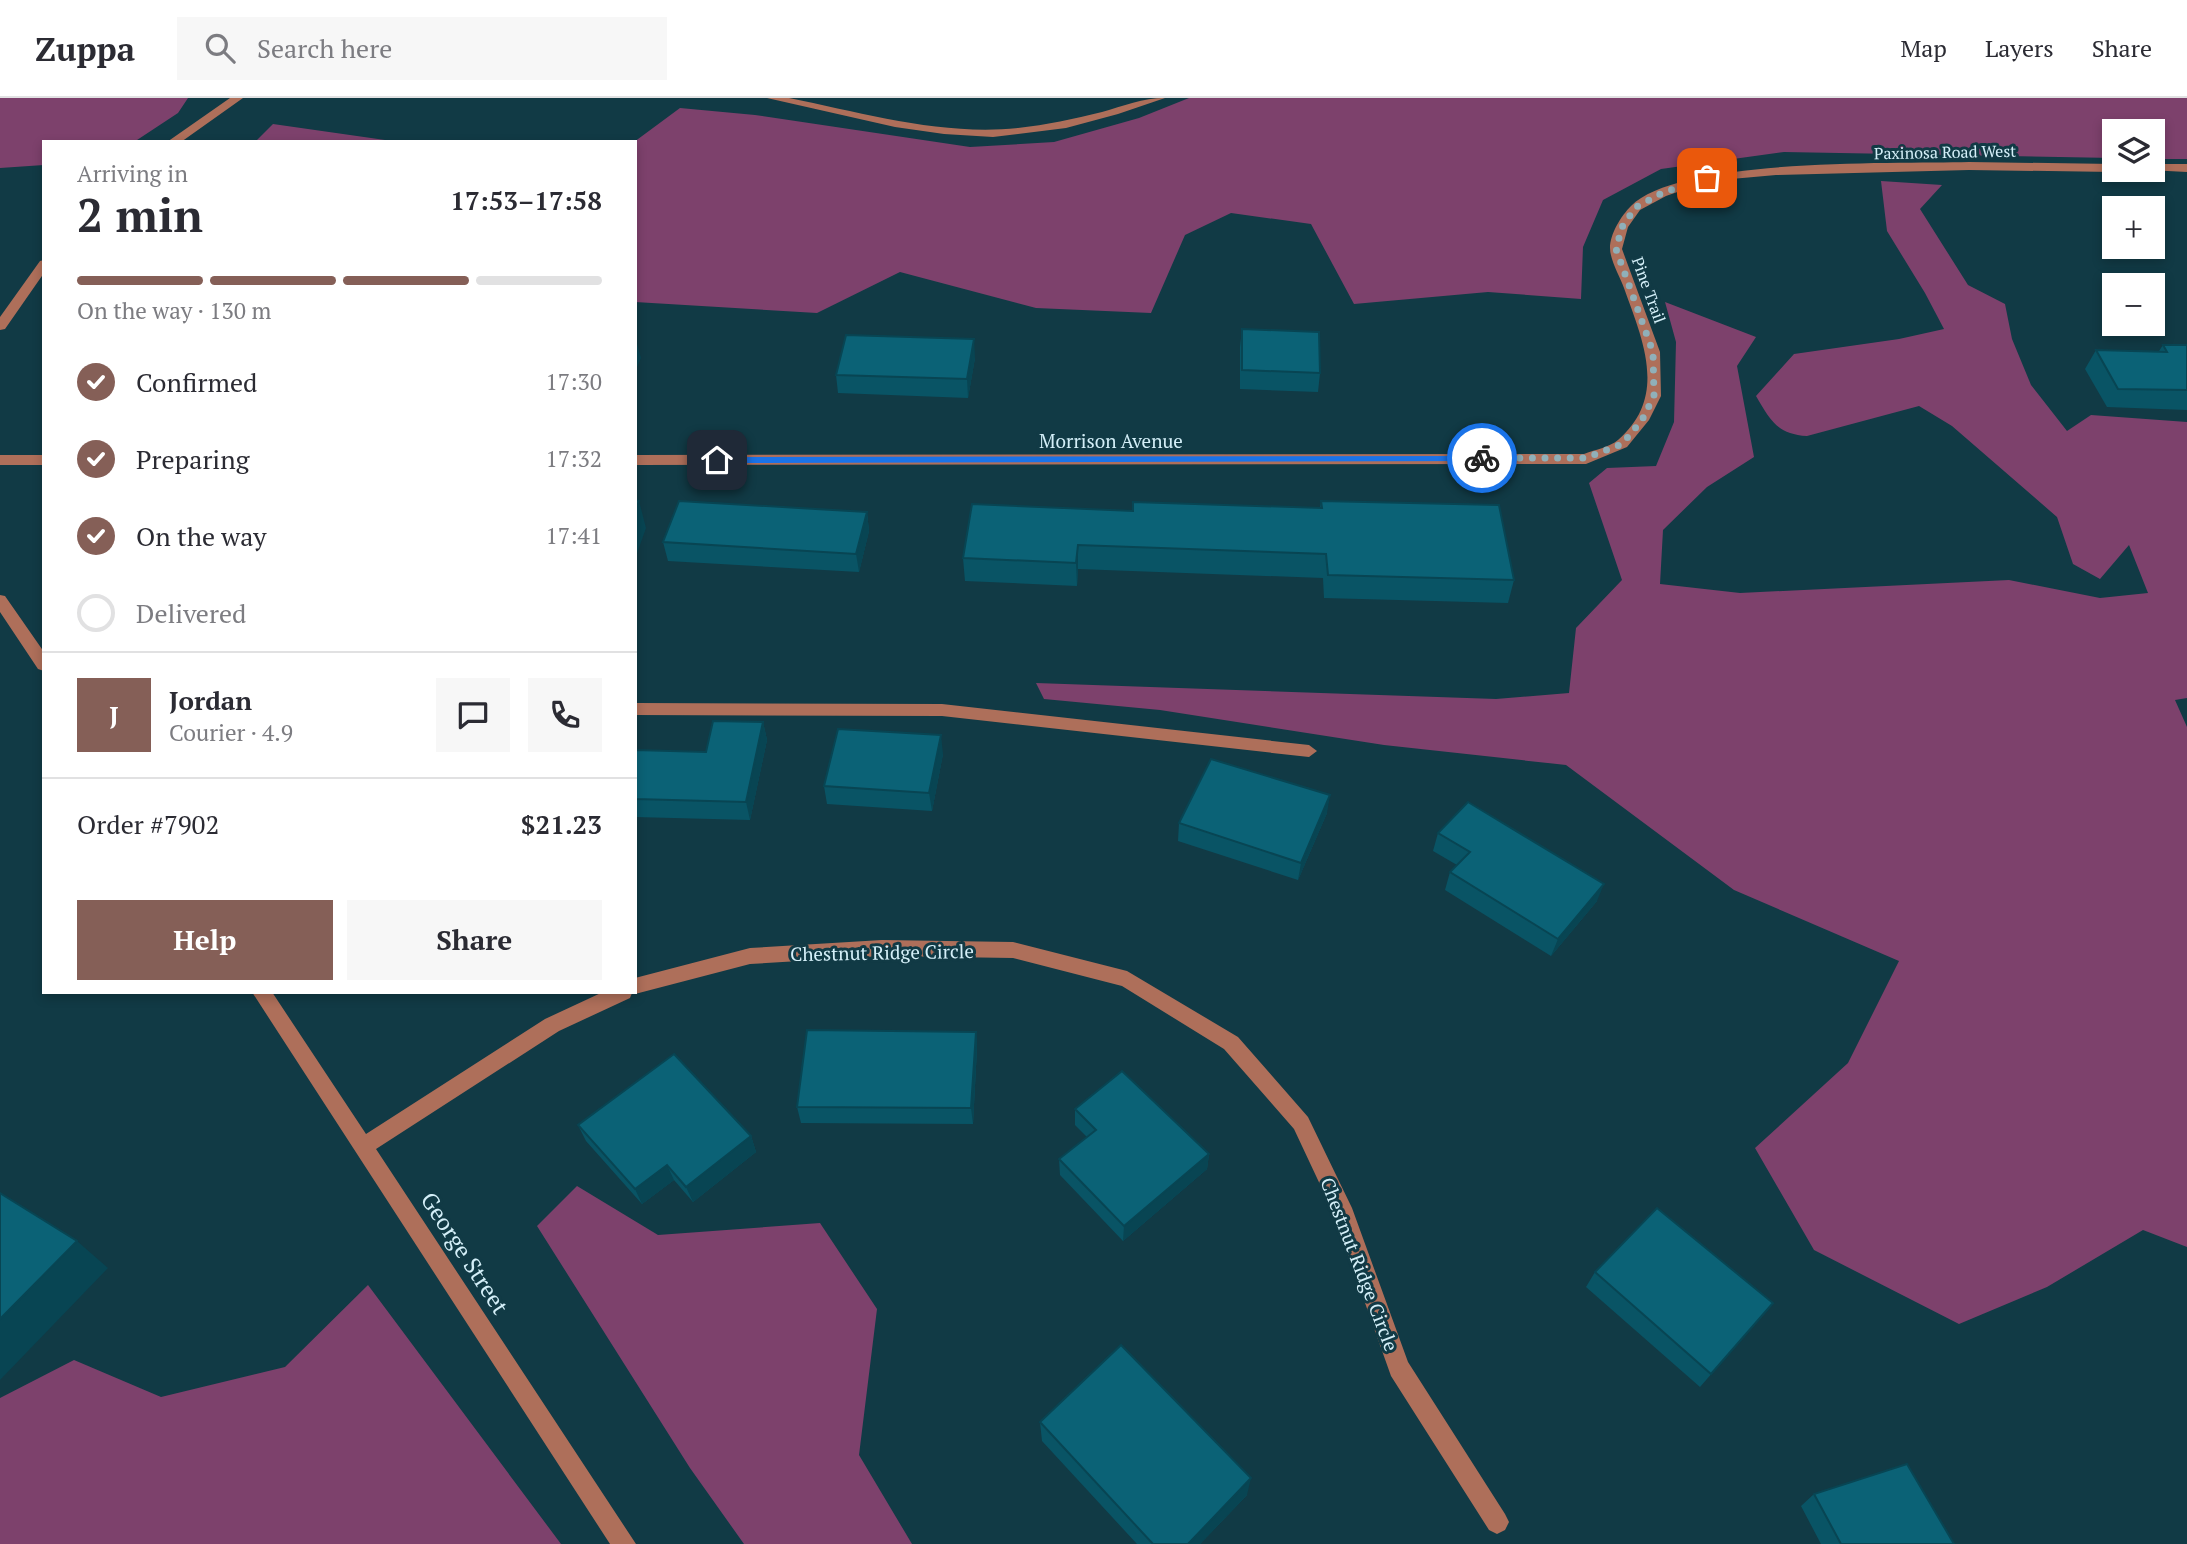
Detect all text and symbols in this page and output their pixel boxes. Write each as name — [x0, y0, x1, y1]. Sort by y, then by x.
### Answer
search box — [177, 17, 667, 80]
text: Zuppa — [35, 27, 135, 70]
icon: search — [201, 29, 239, 67]
text: Search here — [257, 31, 392, 65]
text: Map — [1900, 32, 1947, 64]
text: Layers — [1985, 32, 2054, 64]
text: Share — [2092, 32, 2152, 64]
map controls — [2102, 119, 2165, 336]
button: layers — [2102, 119, 2165, 182]
street label: Paxinosa Road West — [1874, 140, 2016, 164]
pin — [1677, 148, 1737, 208]
text: Arriving in — [77, 158, 188, 189]
icon: bag — [1688, 159, 1726, 197]
text: 17:53–17:58 — [450, 183, 602, 217]
text: 2 min — [77, 184, 203, 245]
button: + — [2102, 196, 2165, 259]
street label: Pine Trail — [1627, 254, 1671, 326]
button: − — [2102, 273, 2165, 336]
text: On the way · 130 m — [77, 295, 271, 326]
icon: check — [77, 363, 115, 401]
text: Confirmed — [136, 365, 257, 399]
text: 17:30 — [545, 366, 602, 397]
courier — [1447, 423, 1517, 493]
street label: Morrison Avenue — [1039, 428, 1183, 453]
pin — [687, 430, 747, 490]
icon: bike — [1463, 439, 1501, 477]
icon: check — [77, 440, 115, 478]
icon: home — [698, 441, 736, 479]
text: Preparing — [136, 442, 249, 476]
text: 17:32 — [545, 443, 602, 474]
icon: check — [77, 517, 115, 555]
text: On the way — [136, 519, 267, 553]
text: 17:41 — [545, 520, 602, 551]
text: Delivered — [136, 596, 246, 630]
button: chat — [436, 678, 510, 752]
button: phone — [528, 678, 602, 752]
text: Jordan — [169, 683, 252, 717]
text: J — [109, 698, 119, 732]
text: Courier · 4.9 — [169, 717, 293, 748]
text: Order #7902 — [77, 807, 219, 841]
text: $21.23 — [521, 807, 602, 841]
button: Help — [77, 900, 333, 980]
button: Share — [347, 900, 602, 980]
street label: Chestnut Ridge Circle — [790, 938, 974, 966]
street label: Chestnut Ridge Circle — [1315, 1174, 1405, 1354]
street label: George Street — [414, 1186, 516, 1320]

